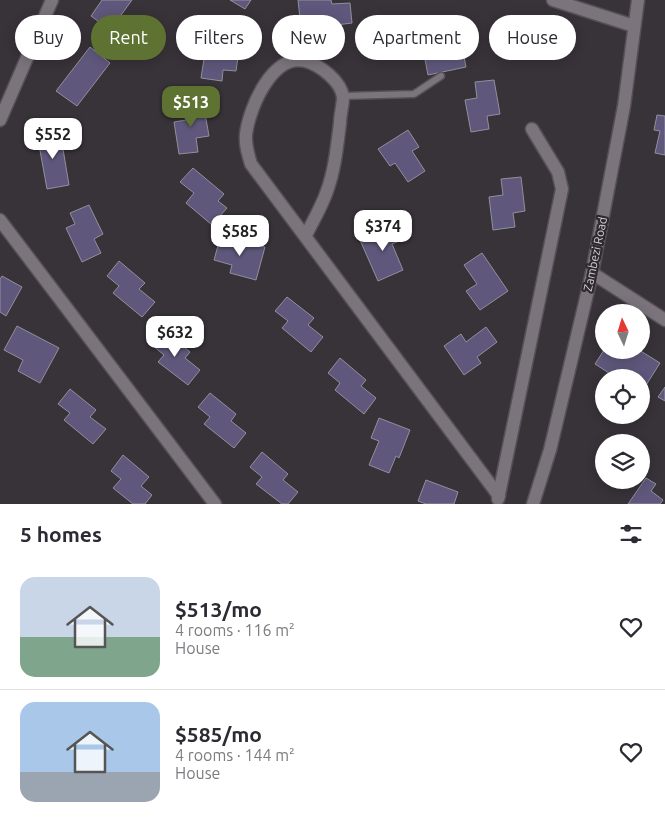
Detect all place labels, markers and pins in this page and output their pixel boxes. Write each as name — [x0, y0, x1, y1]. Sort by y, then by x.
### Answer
pin: $513 — [161, 86, 221, 128]
pin: $552 — [23, 118, 83, 160]
pin: $374 — [353, 210, 413, 252]
pin: $585 — [210, 214, 270, 257]
pin: $632 — [145, 316, 205, 358]

